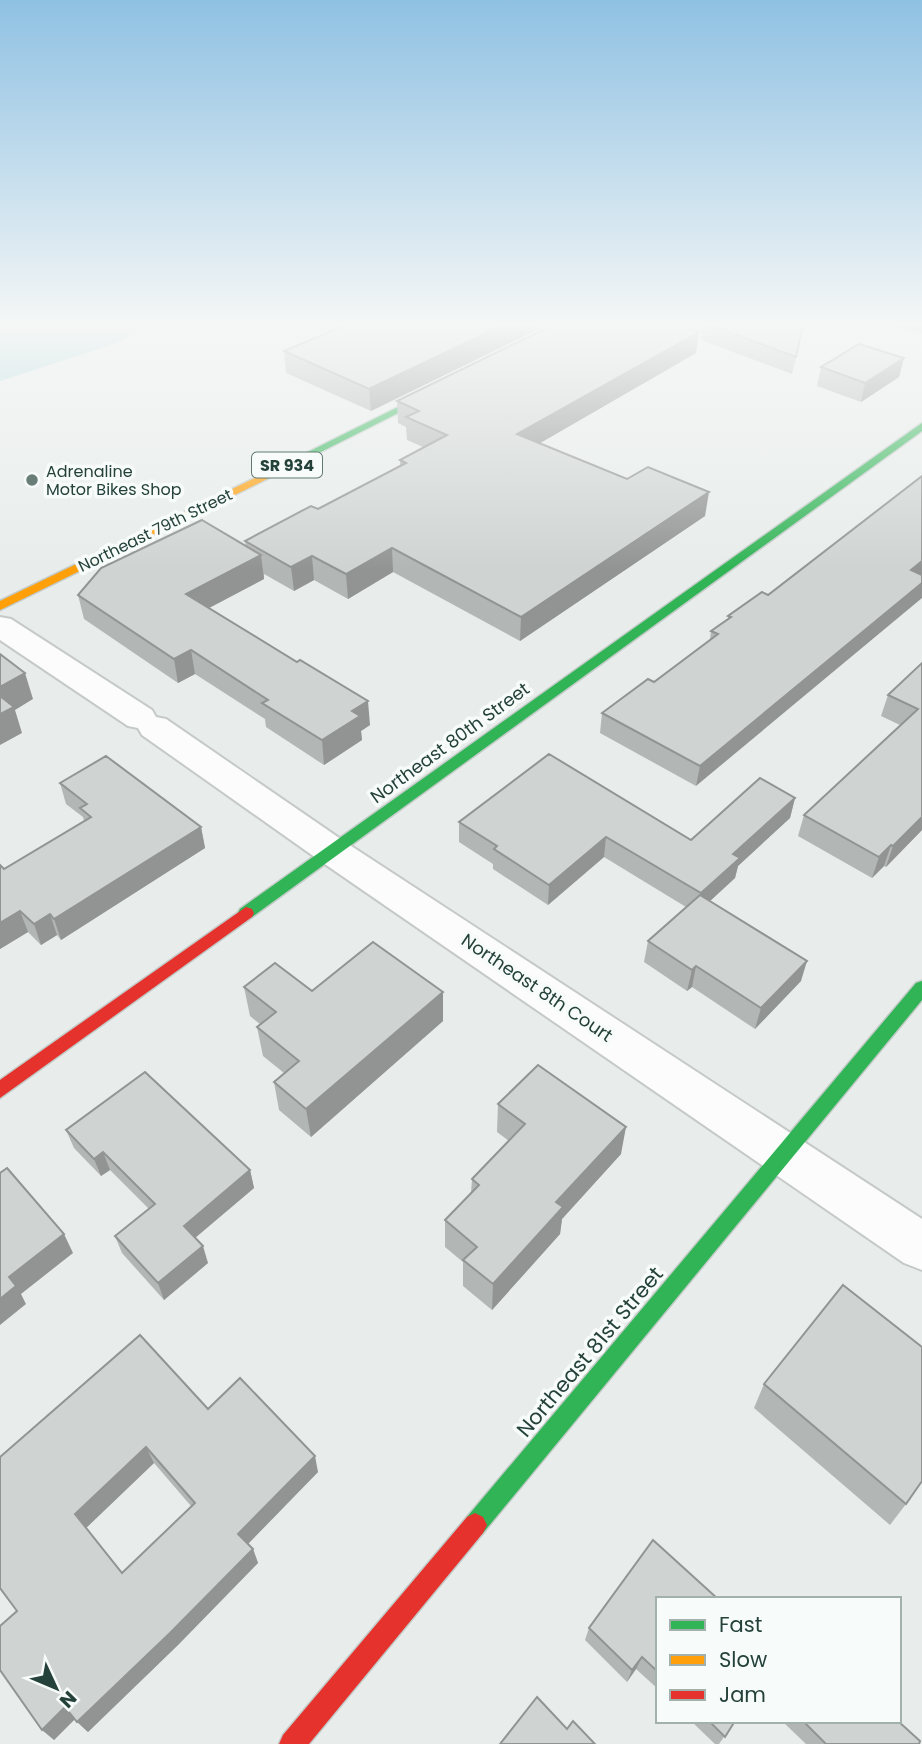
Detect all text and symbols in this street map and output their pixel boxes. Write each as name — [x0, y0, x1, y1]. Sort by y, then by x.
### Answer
road number: SR 934 — [252, 452, 322, 478]
place label: Adrenaline Motor Bikes Shop — [46, 460, 182, 501]
marker: Adrenaline Motor Bikes Shop — [24, 472, 40, 488]
street label: Northeast 79th Street — [74, 483, 236, 578]
street label: Northeast 80th Street — [365, 676, 534, 809]
street label: Northeast 8th Court — [457, 928, 618, 1048]
street label: Northeast 81st Street — [510, 1260, 670, 1443]
legend — [656, 1597, 901, 1723]
text: Fast — [719, 1610, 762, 1639]
text: Slow — [719, 1645, 767, 1674]
north arrow — [21, 1653, 91, 1723]
text: Jam — [719, 1680, 766, 1709]
text: N — [53, 1685, 83, 1714]

